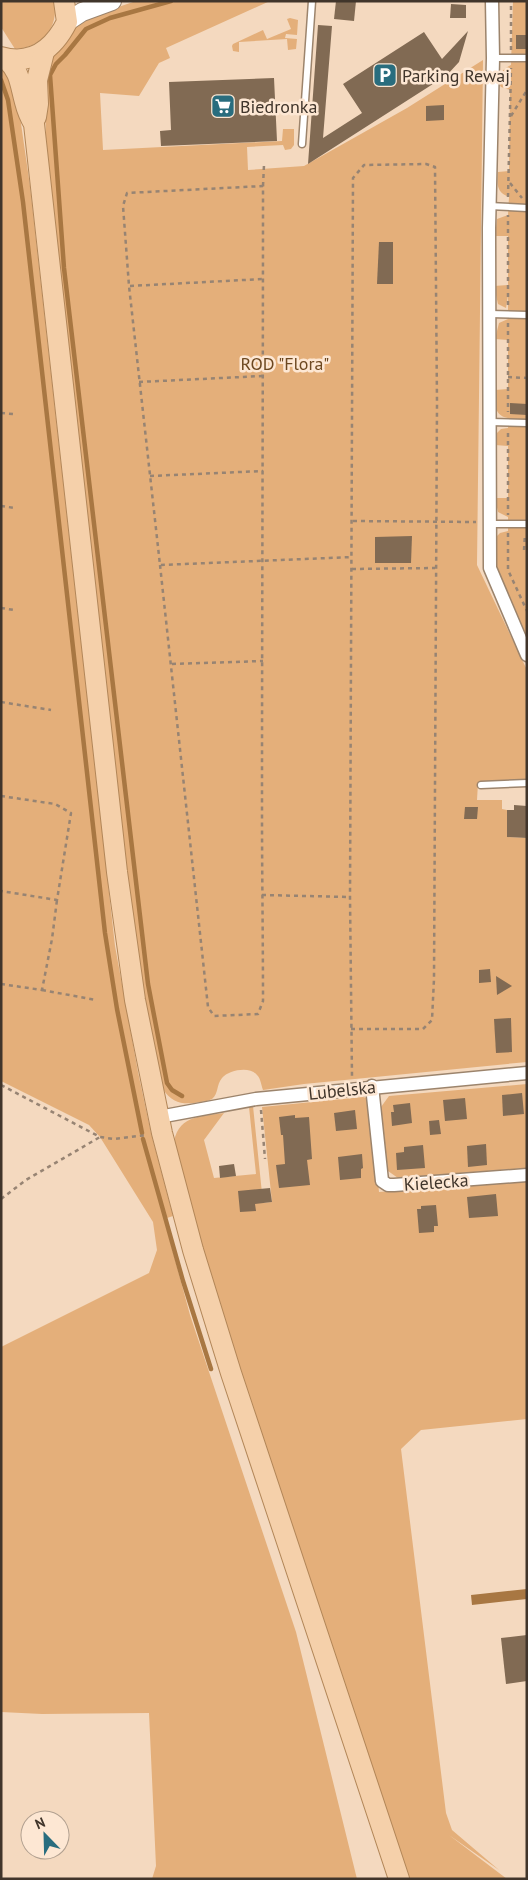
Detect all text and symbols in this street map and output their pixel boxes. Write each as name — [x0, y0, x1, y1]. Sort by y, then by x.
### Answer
parking icon: Parking Rewaj — [372, 62, 398, 88]
place label: Parking Rewaj — [402, 64, 510, 87]
supermarket icon: Biedronka — [210, 93, 236, 119]
place label: Biedronka — [240, 95, 317, 118]
park label: ROD "Flora" — [241, 352, 329, 375]
street label: Lubelska — [307, 1075, 377, 1105]
street label: Kielecka — [403, 1168, 469, 1196]
north arrow — [20, 1810, 70, 1860]
text: N — [32, 1813, 48, 1833]

